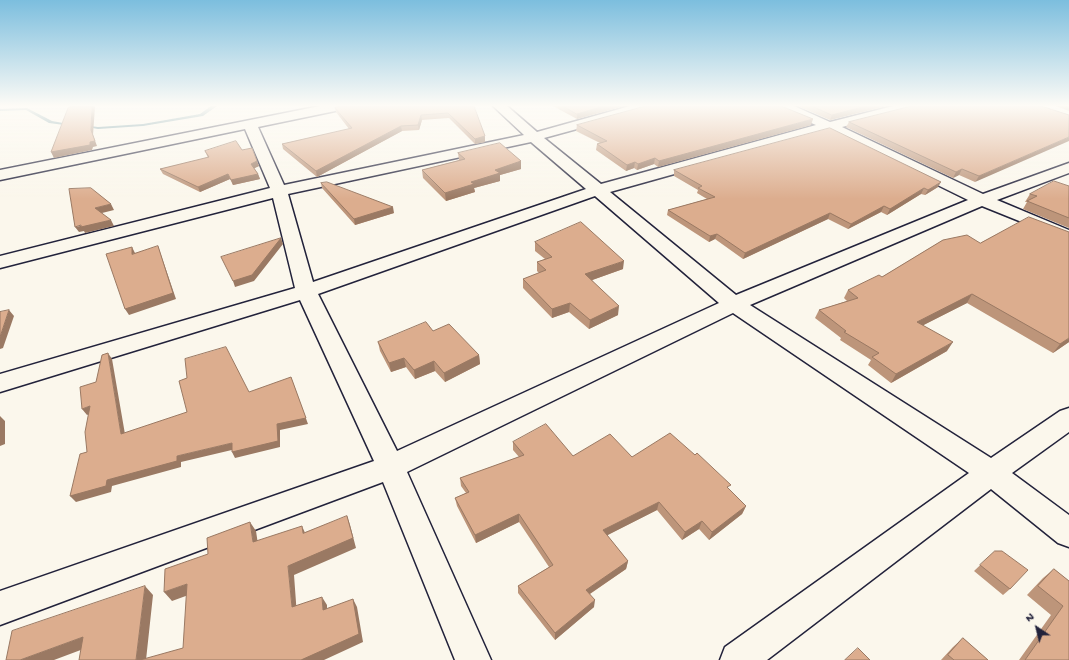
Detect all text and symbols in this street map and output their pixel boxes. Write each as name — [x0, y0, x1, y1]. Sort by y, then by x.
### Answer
north arrow — [1017, 608, 1057, 648]
text: N — [1024, 611, 1037, 625]

